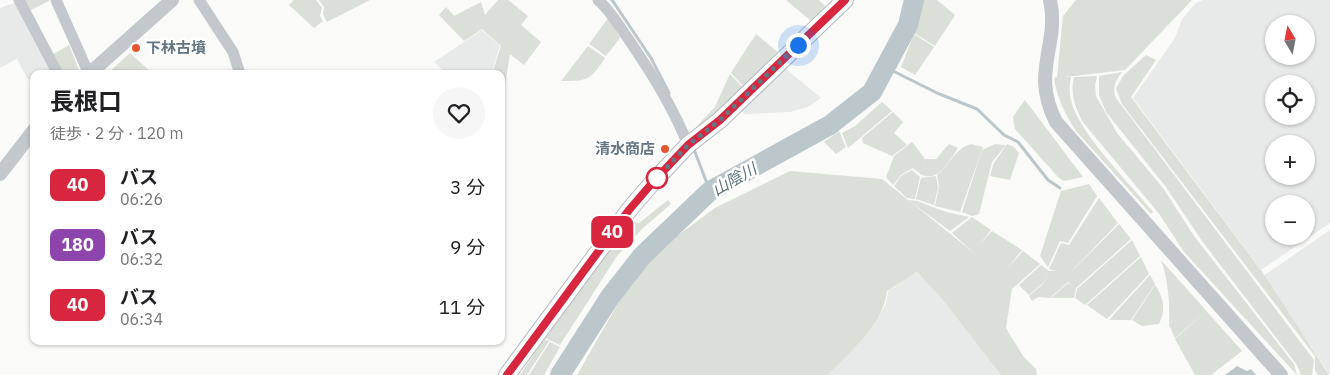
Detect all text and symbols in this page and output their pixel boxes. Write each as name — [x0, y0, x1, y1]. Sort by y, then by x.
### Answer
north arrow — [1265, 15, 1315, 65]
map controls — [1265, 15, 1315, 245]
your location — [786, 33, 811, 58]
place label: 下林古墳 — [146, 38, 206, 57]
marker: 下林古墳 — [130, 42, 142, 54]
button: locate — [1265, 75, 1315, 125]
text: 長根口 — [50, 85, 122, 117]
button: heart — [433, 87, 485, 139]
text: 徒歩 · 2 分 · 120 m — [50, 123, 183, 143]
button: + — [1265, 135, 1315, 185]
place label: 清水商店 — [595, 139, 655, 158]
marker: 清水商店 — [659, 143, 671, 155]
water label: 山陰川 — [708, 157, 762, 200]
text: バス — [120, 165, 158, 189]
unlabelled marker — [646, 167, 668, 189]
text: 40 — [67, 173, 88, 196]
text: 3 分 — [450, 175, 485, 199]
text: 06:26 — [120, 189, 163, 209]
button: − — [1265, 195, 1315, 245]
line badge: 40 — [590, 216, 634, 248]
text: 40 — [601, 220, 623, 243]
text: バス — [120, 225, 158, 249]
text: 180 — [61, 233, 94, 256]
text: 9 分 — [450, 235, 485, 259]
text: 06:32 — [120, 249, 163, 269]
text: バス — [120, 285, 158, 309]
text: 40 — [67, 293, 88, 316]
text: 11 分 — [439, 295, 485, 319]
text: 06:34 — [120, 309, 163, 329]

